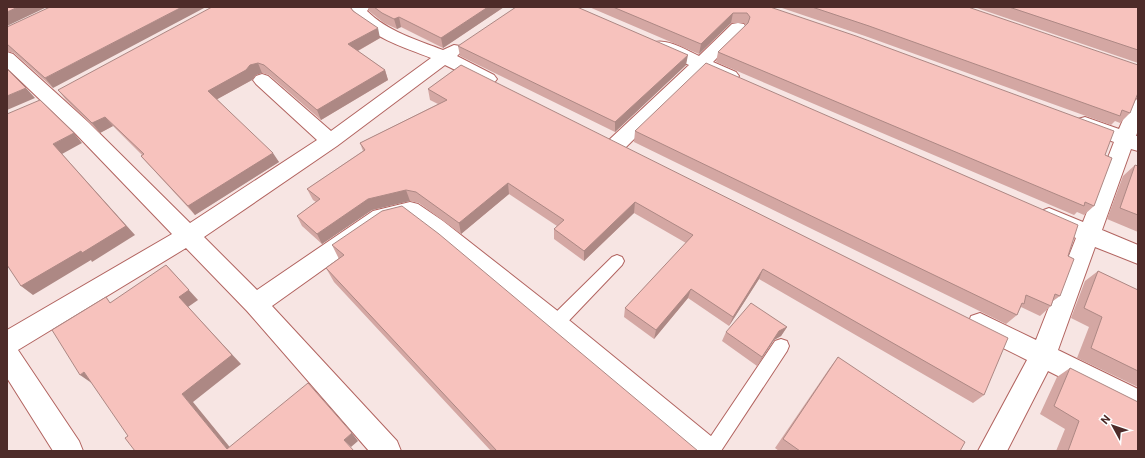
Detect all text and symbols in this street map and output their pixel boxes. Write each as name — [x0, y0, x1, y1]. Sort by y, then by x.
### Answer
north arrow — [1093, 406, 1133, 446]
text: N — [1098, 413, 1113, 427]

